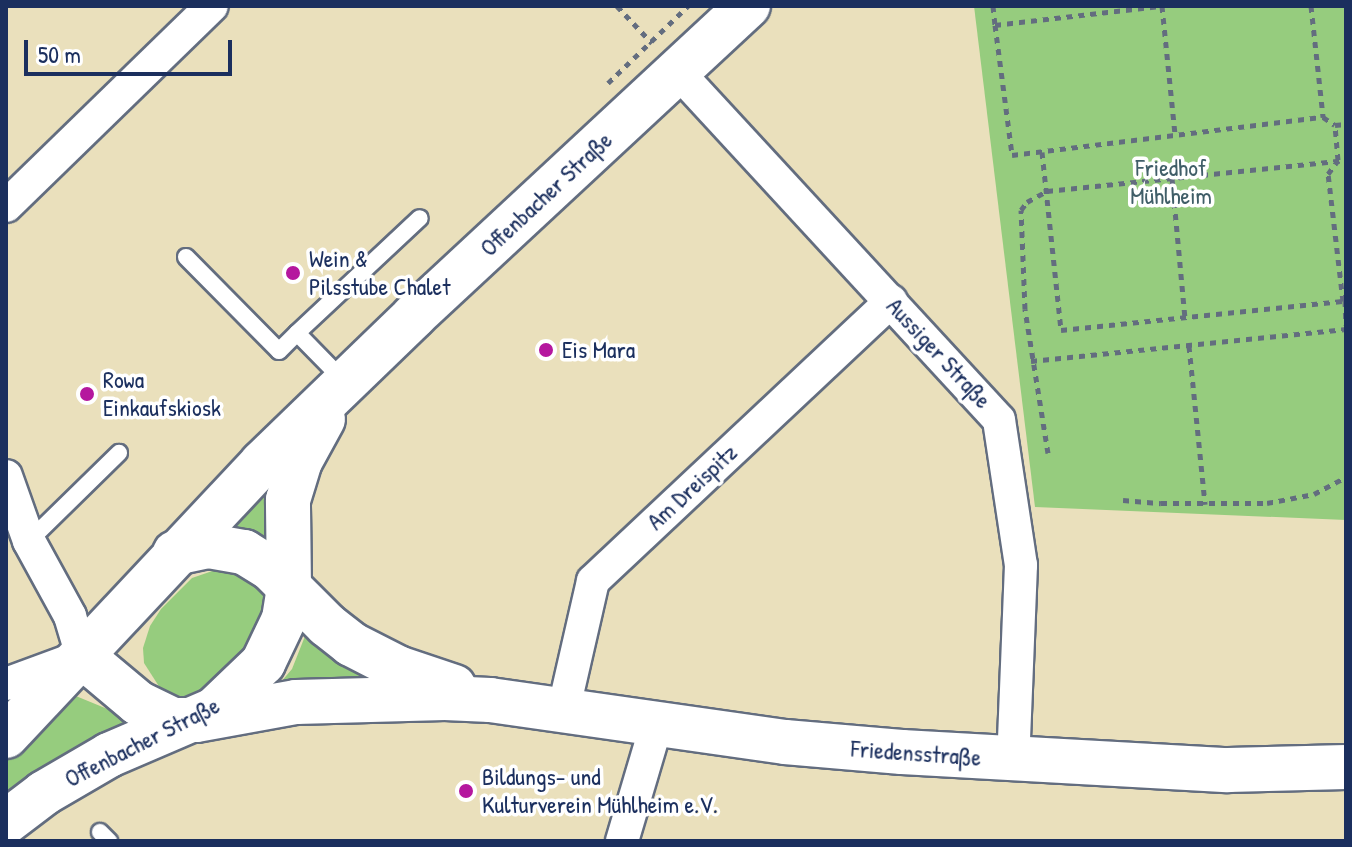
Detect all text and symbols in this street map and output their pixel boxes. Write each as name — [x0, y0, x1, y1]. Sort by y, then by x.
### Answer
scale bar — [28, 24, 236, 74]
text: 50 m — [38, 38, 81, 70]
street label: Offenbacher Straße — [474, 126, 618, 262]
park label: Friedhof Mühlheim — [1130, 154, 1212, 210]
place label: Wein & Pilsstube Chalet — [309, 245, 450, 301]
marker: Wein & Pilsstube Chalet — [284, 264, 302, 282]
street label: Aussiger Straße — [881, 292, 997, 414]
place label: Eis Mara — [562, 336, 635, 364]
marker: Eis Mara — [537, 341, 555, 359]
place label: Rowa Einkaufskiosk — [103, 366, 221, 422]
marker: Rowa Einkaufskiosk — [78, 385, 96, 403]
street label: Am Dreispitz — [641, 438, 743, 536]
street label: Offenbacher Straße — [60, 691, 224, 793]
street label: Friedensstraße — [850, 734, 982, 772]
place label: Bildungs- und Kulturverein Mühlheim e.V. — [482, 763, 718, 819]
marker: Bildungs- und Kulturverein Mühlheim e.V. — [457, 782, 475, 800]

